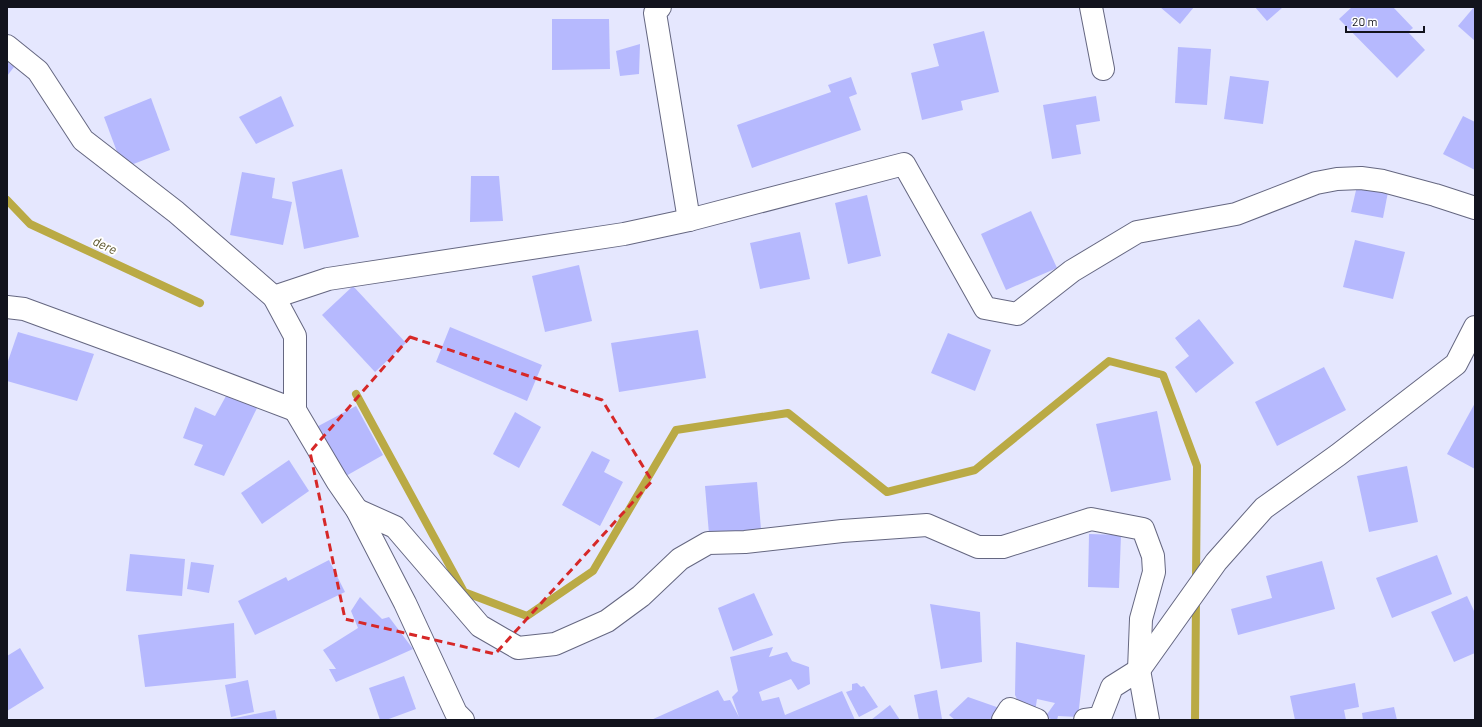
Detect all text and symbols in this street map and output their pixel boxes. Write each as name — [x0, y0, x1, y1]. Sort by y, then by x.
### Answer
scale bar — [1346, 8, 1424, 34]
text: 20 m — [1352, 14, 1378, 28]
water label: dere — [90, 232, 120, 258]

